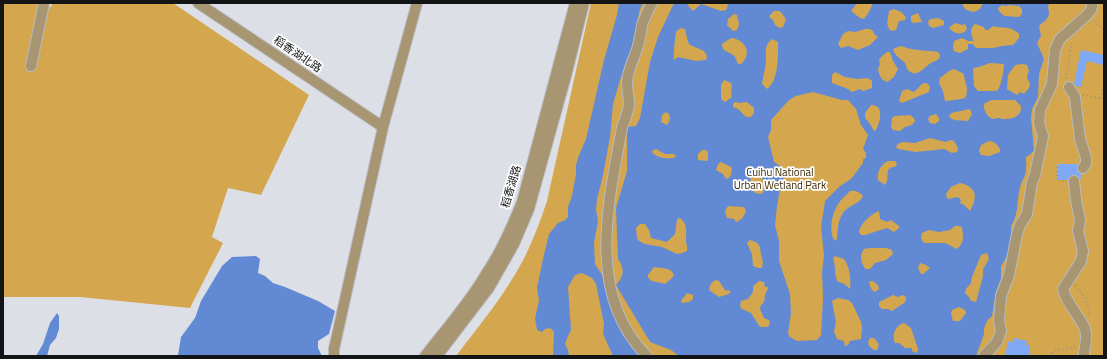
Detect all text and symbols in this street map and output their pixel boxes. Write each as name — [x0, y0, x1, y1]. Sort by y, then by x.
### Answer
street label: 稻香湖北路 — [271, 34, 323, 76]
street label: 稻香湖路 — [499, 164, 525, 210]
park label: Cuihu National Urban Wetland Park — [734, 166, 826, 192]

